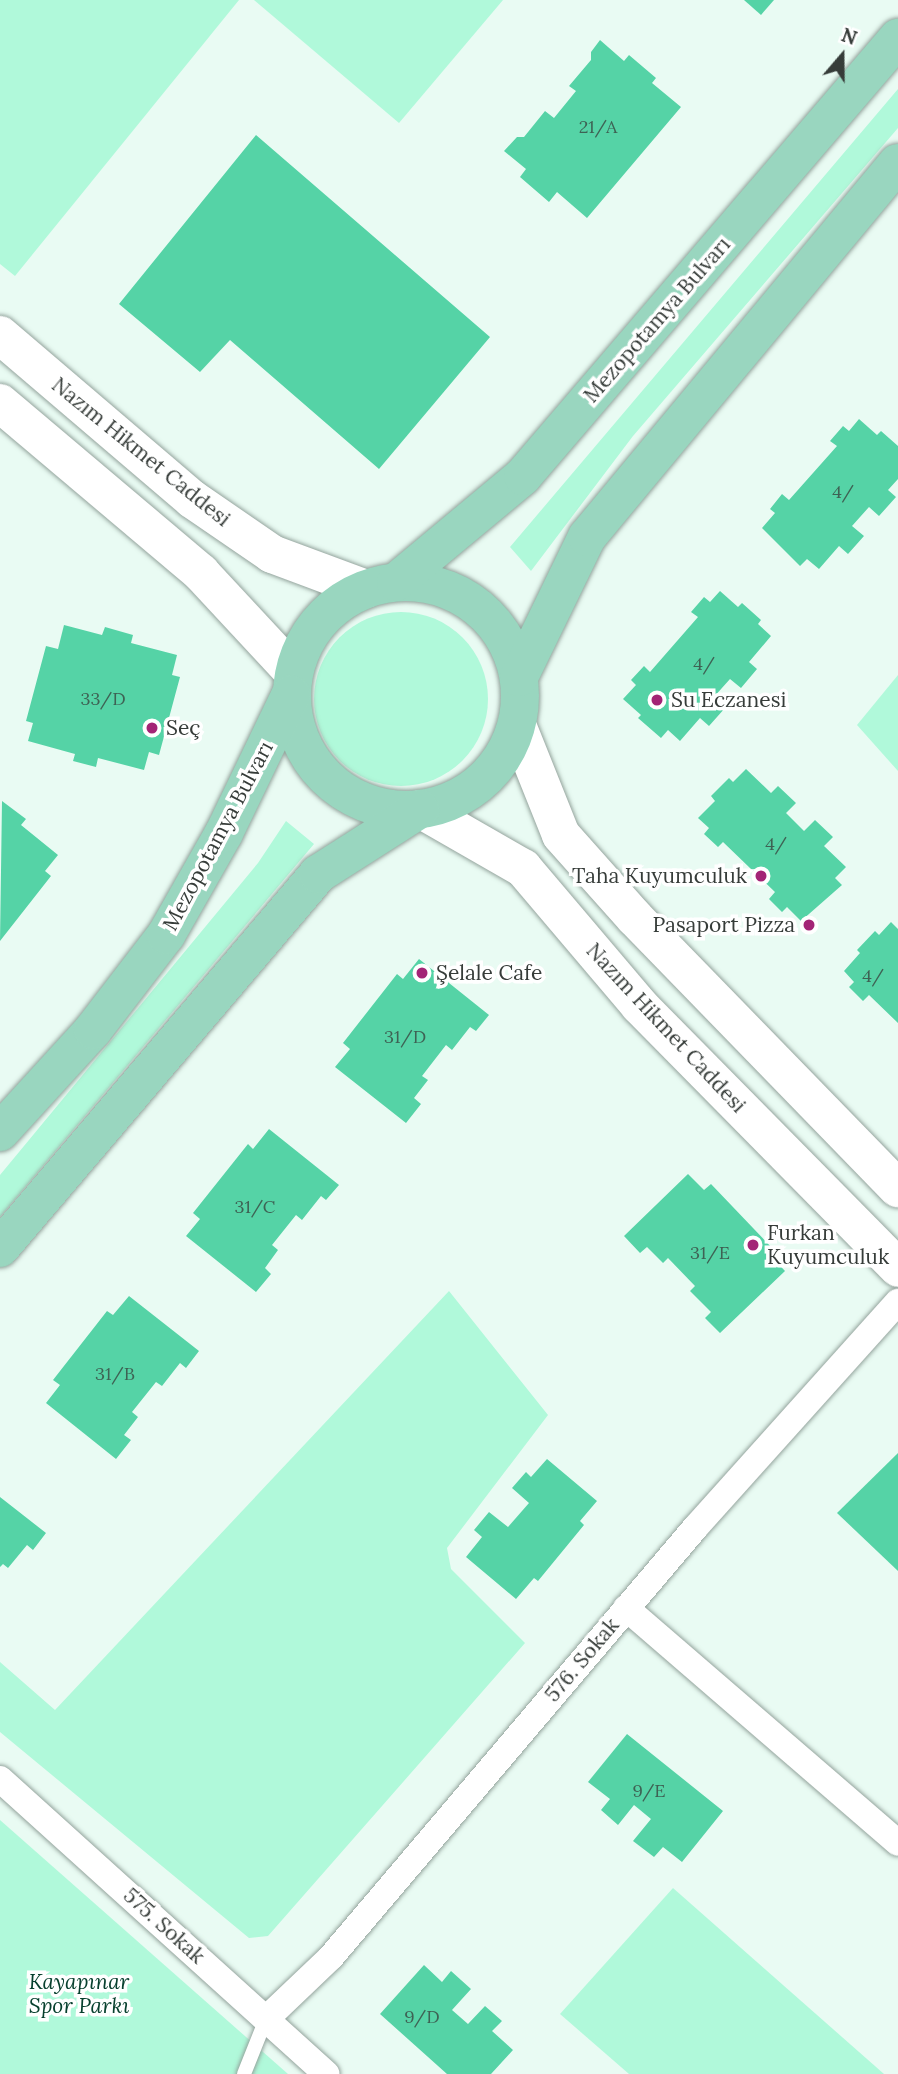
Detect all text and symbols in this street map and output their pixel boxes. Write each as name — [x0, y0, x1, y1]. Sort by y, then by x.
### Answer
north arrow — [807, 21, 877, 91]
text: N — [838, 22, 860, 50]
house number: 21/A — [579, 116, 617, 138]
street label: Mezopotamya Bulvarı — [578, 232, 736, 408]
street label: Nazım Hikmet Caddesi — [47, 372, 235, 532]
house number: 4/ — [832, 481, 854, 503]
house number: 4/ — [693, 653, 715, 675]
place label: Su Eczanesi — [671, 687, 786, 713]
house number: 33/D — [80, 688, 126, 710]
marker: Su Eczanesi — [649, 692, 665, 708]
place label: Seç — [166, 715, 200, 741]
marker: Seç — [144, 720, 160, 736]
street label: Mezopotamya Bulvarı — [157, 737, 279, 935]
house number: 4/ — [765, 833, 787, 855]
place label: Taha Kuyumculuk — [572, 863, 747, 889]
marker: Taha Kuyumculuk — [753, 868, 769, 884]
place label: Pasaport Pizza — [652, 912, 795, 938]
marker: Pasaport Pizza — [801, 917, 817, 933]
street label: Nazım Hikmet Caddesi — [581, 938, 751, 1118]
place label: Şelale Cafe — [436, 960, 542, 986]
marker: Şelale Cafe — [414, 965, 430, 981]
house number: 4/ — [862, 965, 884, 987]
house number: 31/D — [384, 1026, 426, 1048]
house number: 31/C — [235, 1196, 275, 1218]
place label: Furkan Kuyumculuk — [767, 1220, 889, 1270]
marker: Furkan Kuyumculuk — [745, 1237, 761, 1253]
house number: 31/E — [690, 1242, 730, 1264]
house number: 31/B — [95, 1363, 135, 1385]
street label: 576. Sokak — [540, 1613, 624, 1707]
house number: 9/E — [632, 1780, 666, 1802]
street label: 575. Sokak — [118, 1883, 210, 1969]
park label: Kayapınar Spor Parkı — [29, 1969, 129, 2019]
house number: 9/D — [404, 2006, 440, 2028]

